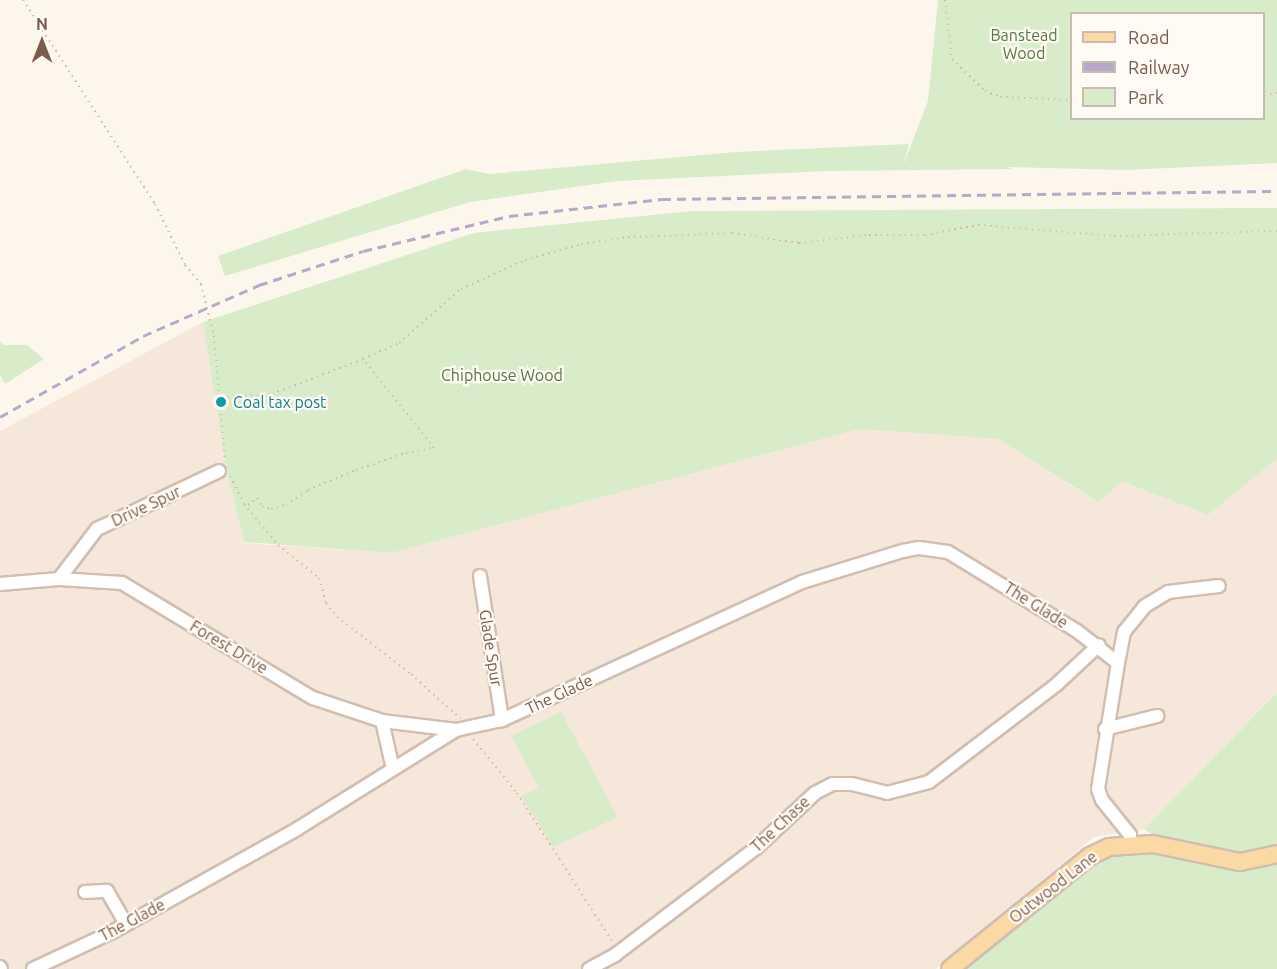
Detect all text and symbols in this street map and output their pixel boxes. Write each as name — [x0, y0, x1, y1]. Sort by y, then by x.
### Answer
north arrow — [12, 12, 72, 72]
legend — [1070, 12, 1265, 120]
text: N — [36, 15, 48, 33]
park label: Banstead Wood — [990, 25, 1058, 63]
text: Road — [1128, 27, 1170, 47]
text: Railway — [1128, 57, 1189, 77]
text: Park — [1128, 87, 1164, 107]
park label: Chiphouse Wood — [441, 365, 563, 385]
place label: Coal tax post — [233, 392, 326, 412]
marker: Coal tax post — [214, 395, 228, 409]
street label: Drive Spur — [108, 482, 184, 530]
street label: The Glade — [1000, 578, 1072, 632]
street label: Glade Spur — [475, 608, 507, 688]
street label: Forest Drive — [187, 616, 271, 678]
street label: The Glade — [522, 670, 596, 718]
street label: The Chase — [747, 792, 813, 856]
street label: Outwood Lane — [1005, 847, 1101, 927]
street label: The Glade — [96, 895, 168, 945]

